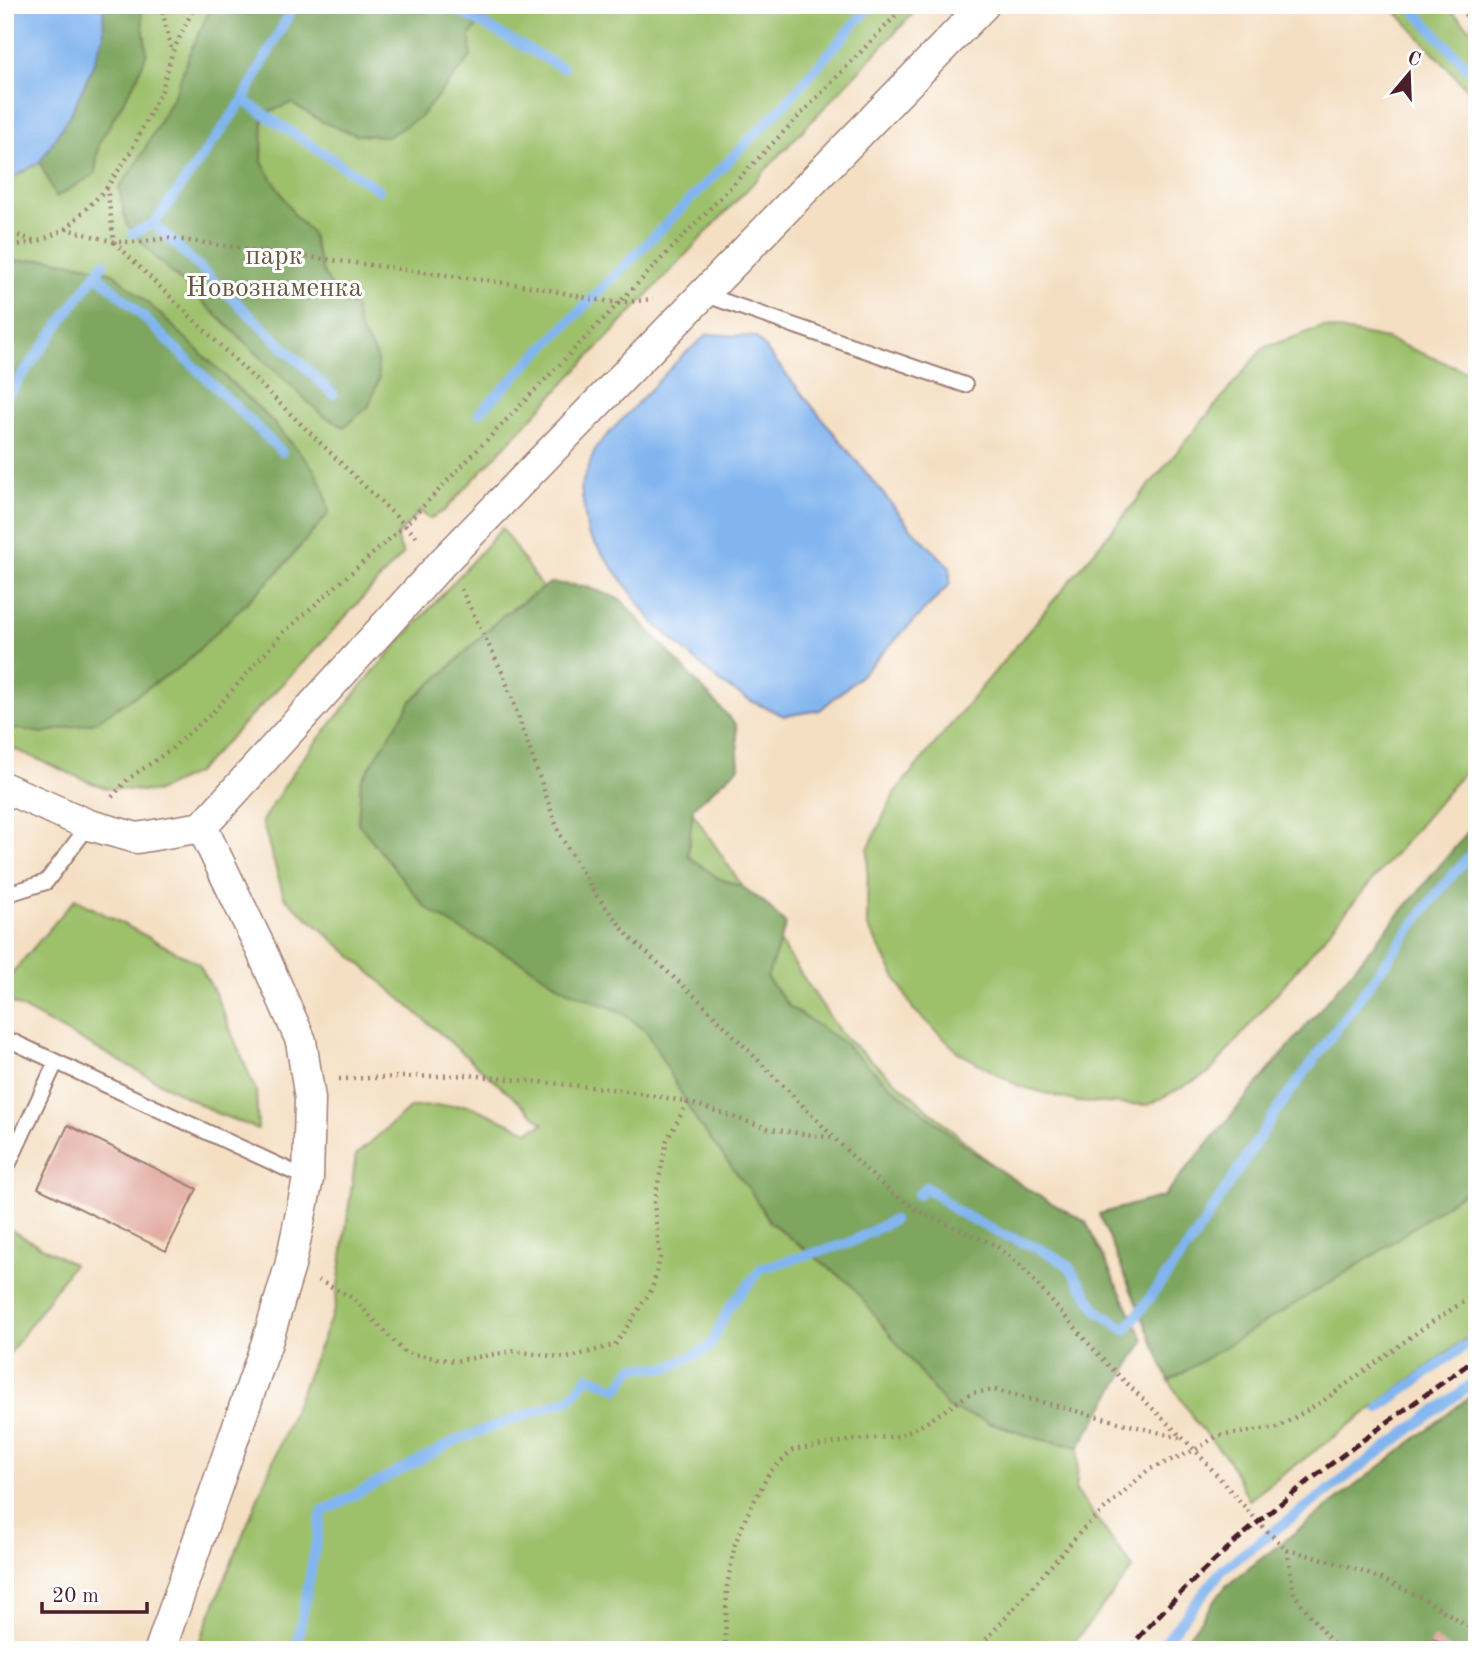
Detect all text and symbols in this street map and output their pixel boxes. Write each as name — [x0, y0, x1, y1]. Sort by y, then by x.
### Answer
north arrow — [1374, 38, 1444, 108]
text: С — [1405, 49, 1423, 71]
park label: парк Новознаменка — [186, 243, 363, 303]
scale bar — [42, 1571, 147, 1615]
text: 20 m — [52, 1586, 99, 1607]

